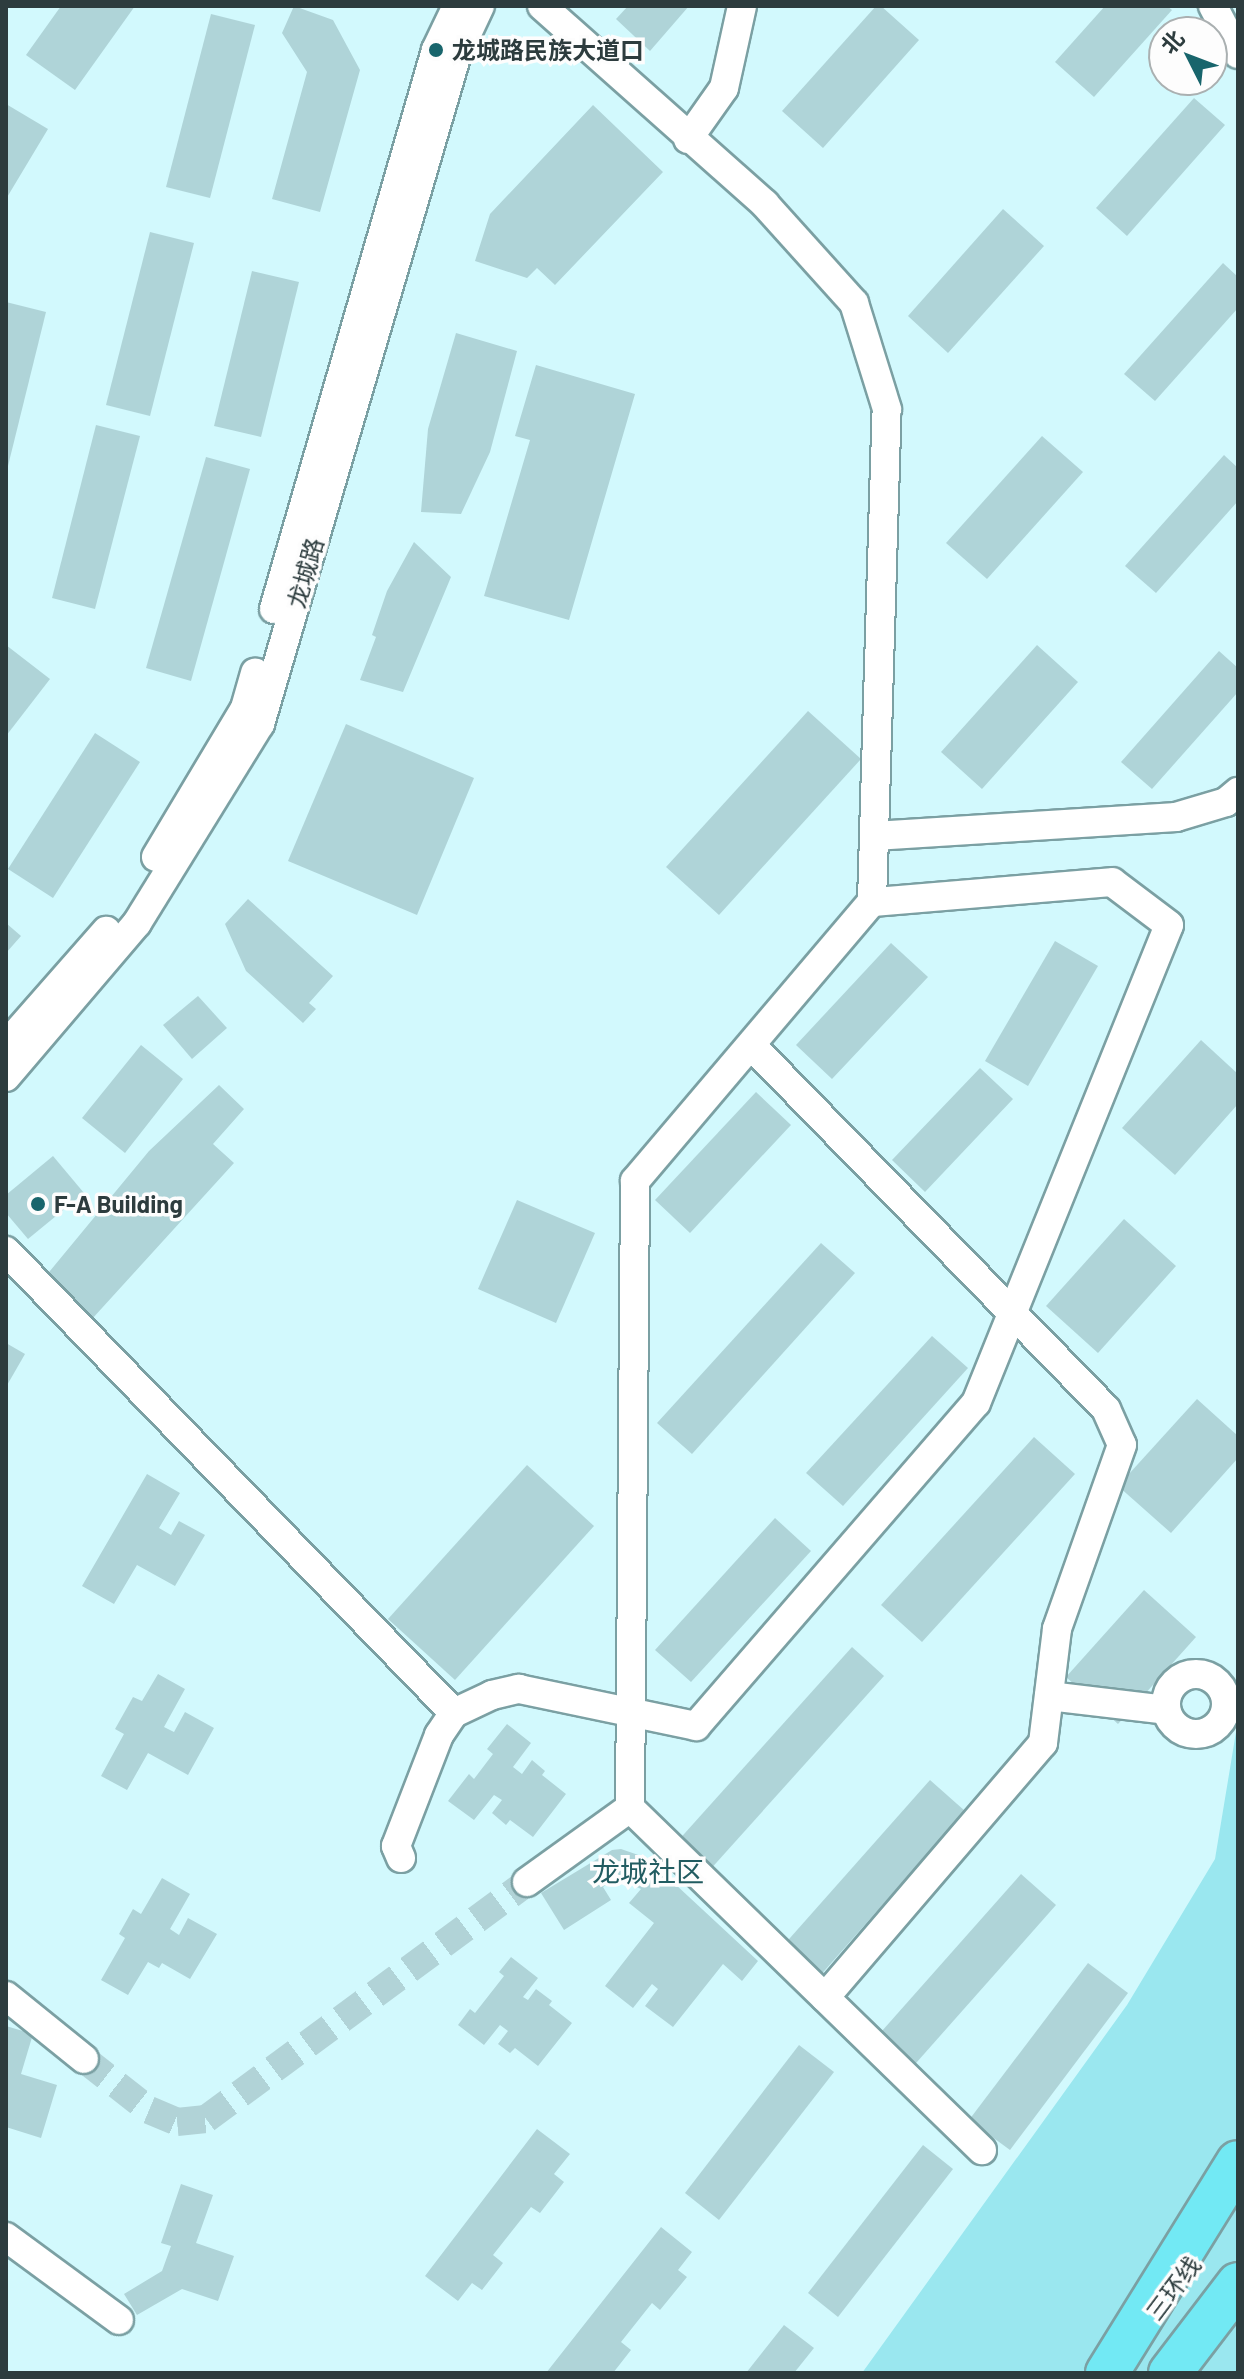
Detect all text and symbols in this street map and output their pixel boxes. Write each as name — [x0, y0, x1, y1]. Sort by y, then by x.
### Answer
north arrow — [1148, 16, 1228, 96]
text: 北 — [1155, 24, 1189, 58]
place label: 龙城路民族大道口 — [452, 36, 644, 64]
marker: 龙城路民族大道口 — [427, 41, 445, 59]
street label: 龙城路 — [281, 534, 329, 612]
place label: F-A Building — [54, 1190, 183, 1218]
marker: F-A Building — [29, 1195, 47, 1213]
district label: 龙城社区 — [592, 1854, 704, 1888]
street label: 三环线 — [1140, 2251, 1206, 2325]

